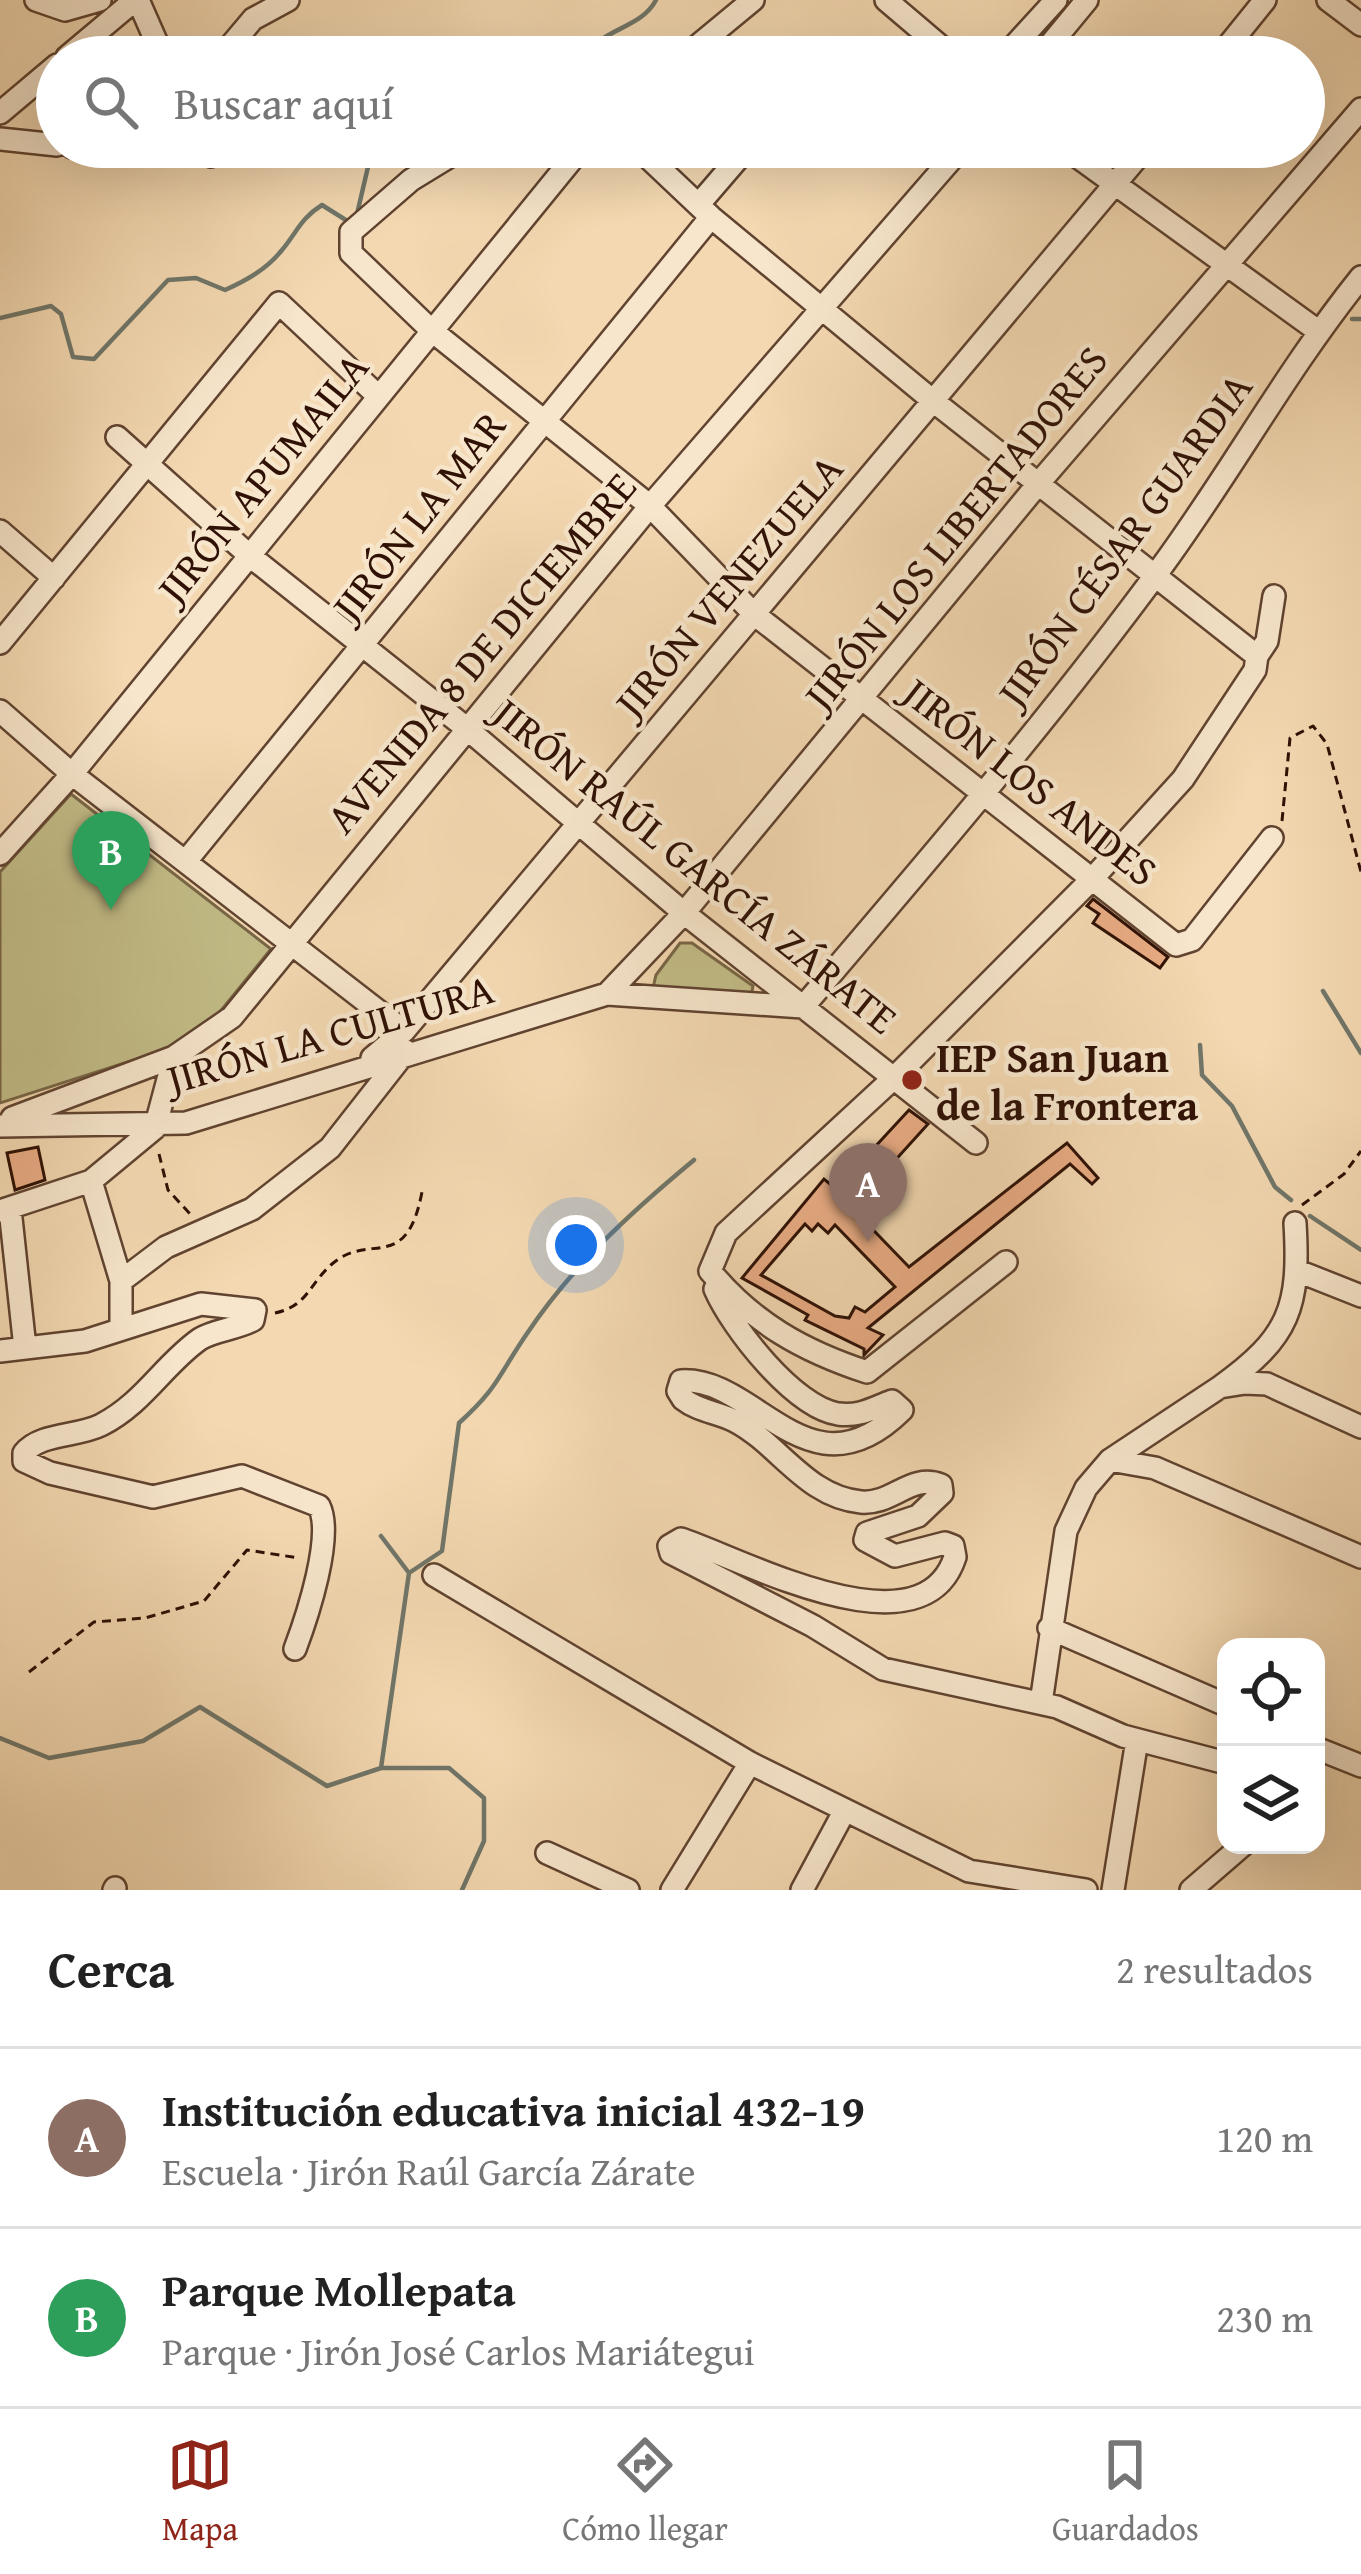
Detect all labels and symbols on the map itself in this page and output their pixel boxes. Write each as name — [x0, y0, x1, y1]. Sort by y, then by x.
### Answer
street label: JIRÓN LOS LIBERTADORES — [785, 332, 1121, 726]
street label: JIRÓN APUMAILA — [139, 338, 383, 619]
street label: JIRÓN CÉSAR GUARDIA — [979, 359, 1267, 723]
street label: JIRÓN LA MAR — [313, 396, 520, 637]
street label: JIRÓN VENEZUELA — [596, 440, 857, 734]
street label: AVENIDA 8 DE DICIEMBRE — [310, 458, 650, 846]
street label: JIRÓN LOS ANDES — [887, 659, 1171, 900]
street label: JIRÓN RAÚL GARCÍA ZÁRATE — [477, 679, 911, 1047]
pin: B — [72, 811, 150, 910]
street label: JIRÓN LA CULTURA — [155, 957, 501, 1110]
place label: IEP San Juan de la Frontera — [936, 1026, 1199, 1135]
marker: IEP San Juan de la Frontera — [899, 1067, 925, 1093]
pin: A — [829, 1143, 907, 1242]
your location — [546, 1215, 606, 1275]

